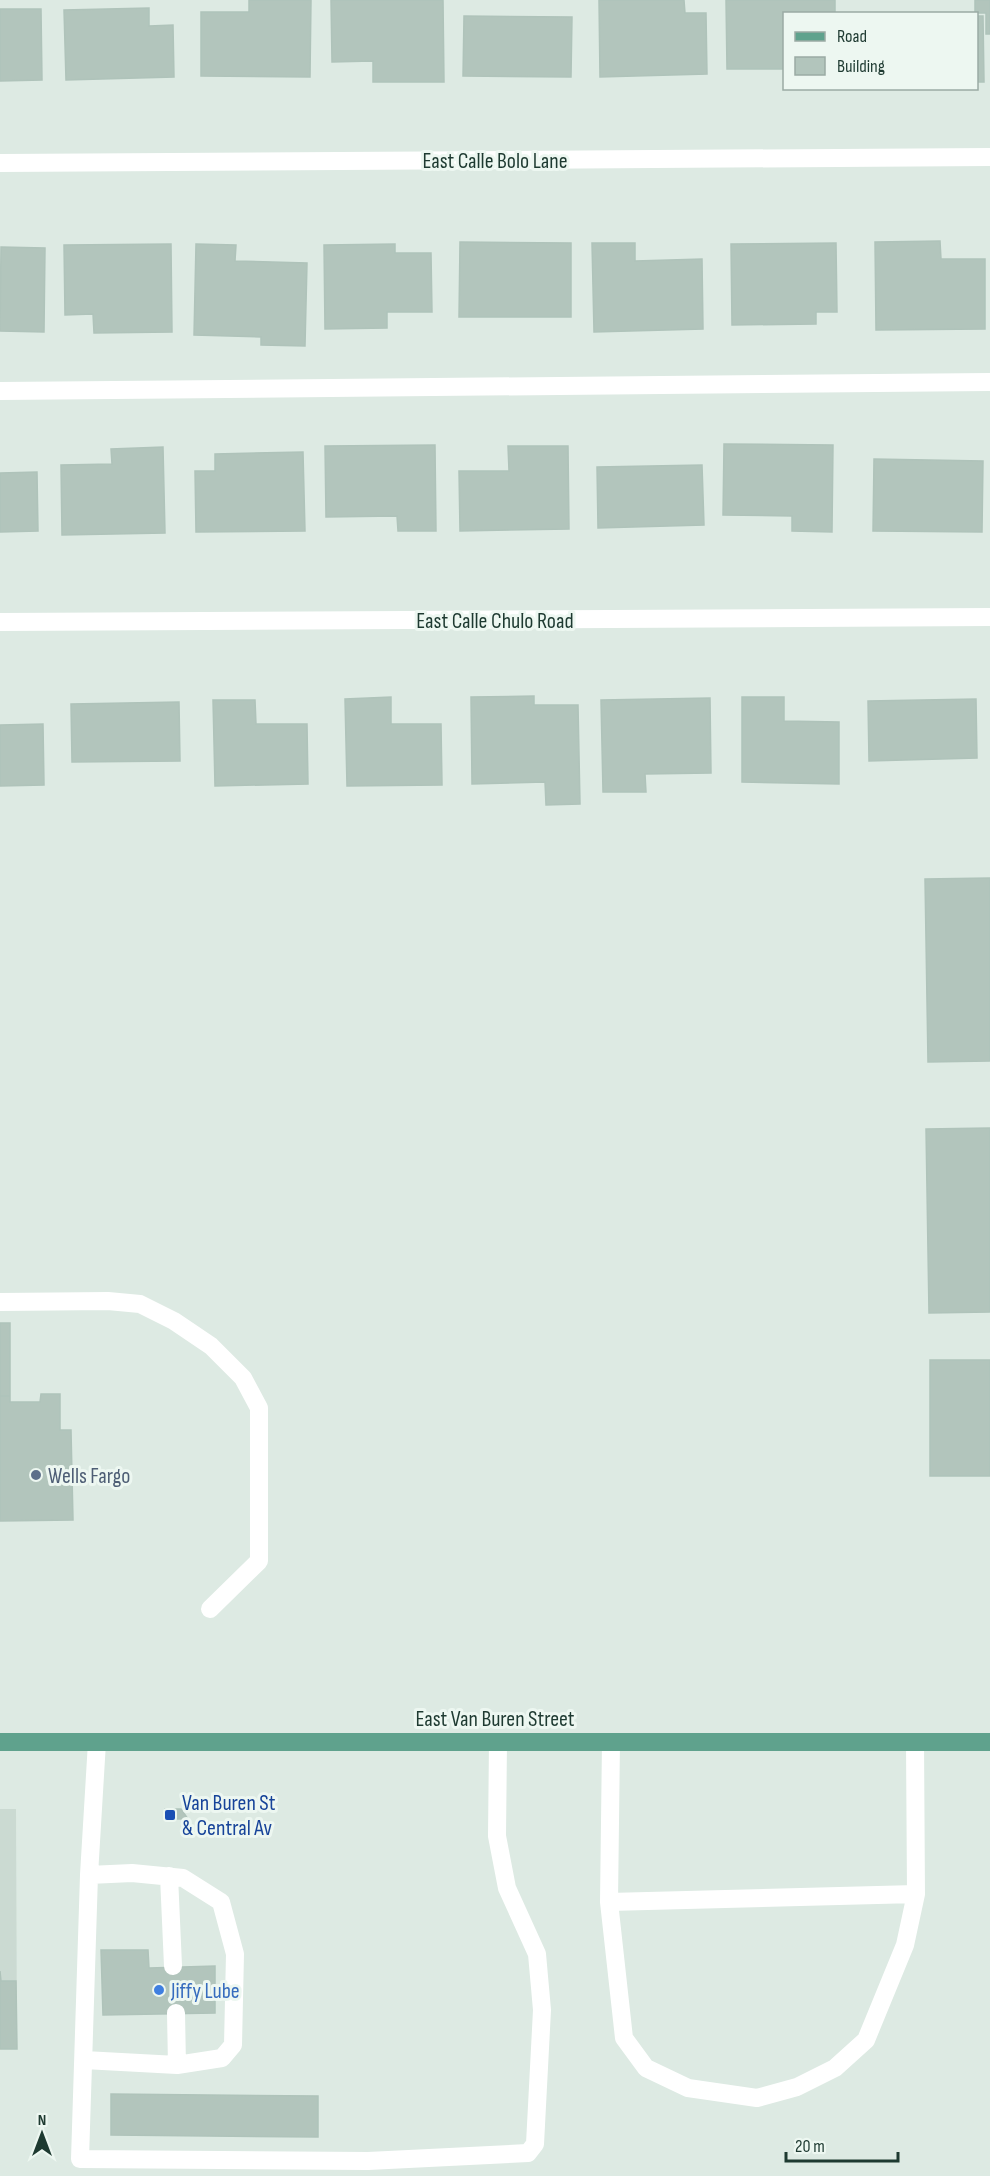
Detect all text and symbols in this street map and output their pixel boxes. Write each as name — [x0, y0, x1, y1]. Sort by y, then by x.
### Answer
legend — [783, 12, 978, 90]
text: Road — [837, 26, 867, 47]
text: Building — [837, 56, 885, 77]
street label: East Calle Bolo Lane — [422, 148, 568, 175]
street label: East Calle Chulo Road — [416, 608, 574, 635]
place label: Wells Fargo — [48, 1463, 130, 1490]
marker: Wells Fargo — [29, 1468, 43, 1482]
street label: East Van Buren Street — [415, 1706, 575, 1733]
place label: Van Buren St & Central Av — [182, 1790, 276, 1842]
marker: Van Buren St & Central Av — [163, 1808, 177, 1822]
place label: Jiffy Lube — [170, 1978, 240, 2005]
marker: Jiffy Lube — [152, 1983, 166, 1997]
north arrow — [12, 2104, 72, 2164]
text: N — [38, 2111, 46, 2130]
scale bar — [786, 2125, 898, 2163]
text: 20 m — [795, 2136, 825, 2157]

